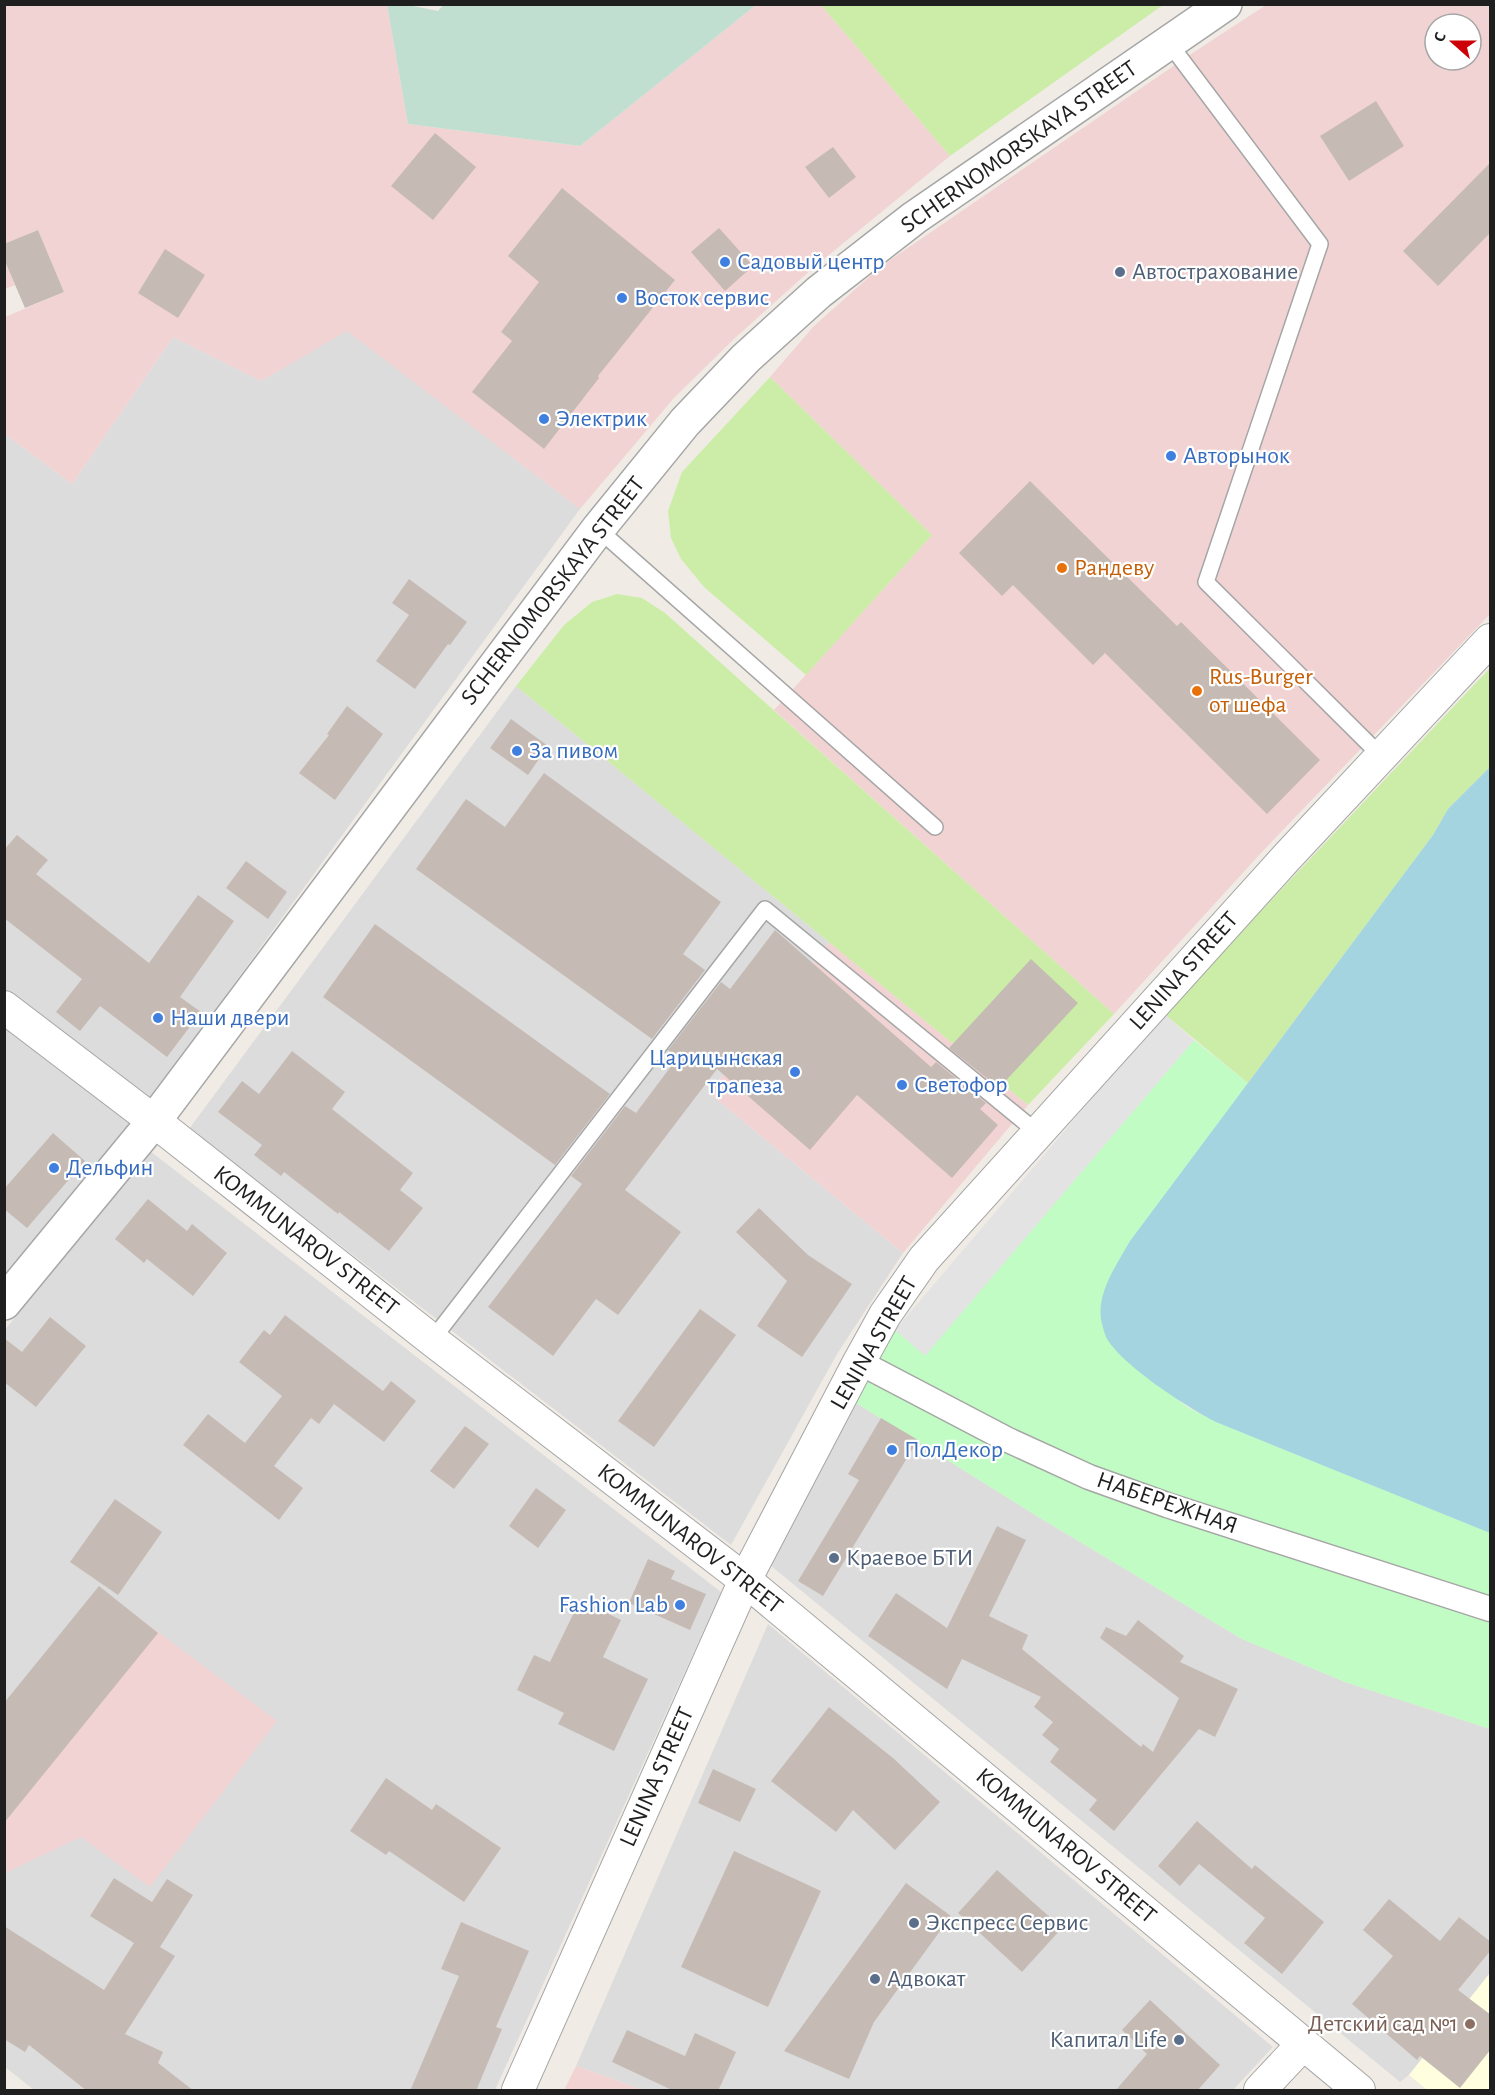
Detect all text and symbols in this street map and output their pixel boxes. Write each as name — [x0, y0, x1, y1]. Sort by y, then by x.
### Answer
north arrow — [1423, 12, 1483, 72]
text: С — [1431, 30, 1449, 44]
street label: SСHERNOMORSKAYA STREET — [897, 56, 1142, 238]
place label: Садовый центр — [737, 250, 884, 274]
marker: Садовый центр — [718, 255, 732, 269]
place label: Автострахование — [1132, 260, 1298, 284]
marker: Автострахование — [1113, 265, 1127, 279]
place label: Восток сервис — [634, 286, 769, 310]
marker: Восток сервис — [615, 291, 629, 305]
place label: Электрик — [556, 407, 647, 431]
marker: Электрик — [537, 412, 551, 426]
place label: Авторынок — [1183, 444, 1290, 468]
marker: Авторынок — [1164, 449, 1178, 463]
street label: SСHERNOMORSKAYA STREET — [457, 472, 649, 710]
place label: Рандеву — [1074, 556, 1155, 580]
marker: Рандеву — [1055, 561, 1069, 575]
place label: Rus-Burger от шефа — [1209, 665, 1313, 717]
marker: Rus-Burger от шефа — [1190, 684, 1204, 698]
place label: За пивом — [529, 739, 618, 763]
marker: За пивом — [510, 744, 524, 758]
street label: LENINA STREET — [1125, 907, 1243, 1035]
place label: Наши двери — [170, 1006, 289, 1030]
marker: Наши двери — [151, 1011, 165, 1025]
place label: Царицынская трапеза — [649, 1046, 783, 1098]
marker: Царицынская трапеза — [788, 1065, 802, 1079]
place label: Светофор — [914, 1073, 1007, 1097]
marker: Светофор — [895, 1078, 909, 1092]
place label: Дельфин — [66, 1156, 153, 1180]
marker: Дельфин — [47, 1161, 61, 1175]
street label: KOMMUNAROV STREET — [209, 1162, 403, 1321]
street label: LENINA STREET — [826, 1272, 922, 1414]
place label: ПолДекор — [904, 1438, 1003, 1462]
marker: ПолДекор — [885, 1443, 899, 1457]
street label: KOMMUNAROV STREET — [593, 1460, 787, 1619]
street label: НАБЕРЕЖНАЯ — [1093, 1468, 1241, 1538]
place label: Краевое БТИ — [846, 1546, 974, 1570]
marker: Краевое БТИ — [827, 1551, 841, 1565]
place label: Fashion Lab — [559, 1593, 668, 1617]
marker: Fashion Lab — [673, 1598, 687, 1612]
street label: LENINA STREET — [616, 1704, 698, 1850]
street label: KOMMUNAROV STREET — [971, 1764, 1161, 1928]
place label: Экспресс Сервис — [926, 1911, 1088, 1935]
marker: Экспресс Сервис — [907, 1916, 921, 1930]
place label: Адвокат — [887, 1967, 966, 1991]
marker: Адвокат — [868, 1972, 882, 1986]
place label: Детский сад №1 — [1308, 2012, 1458, 2036]
marker: Детский сад №1 — [1463, 2017, 1477, 2031]
place label: Капитал Life — [1049, 2028, 1167, 2052]
marker: Капитал Life — [1172, 2033, 1186, 2047]

